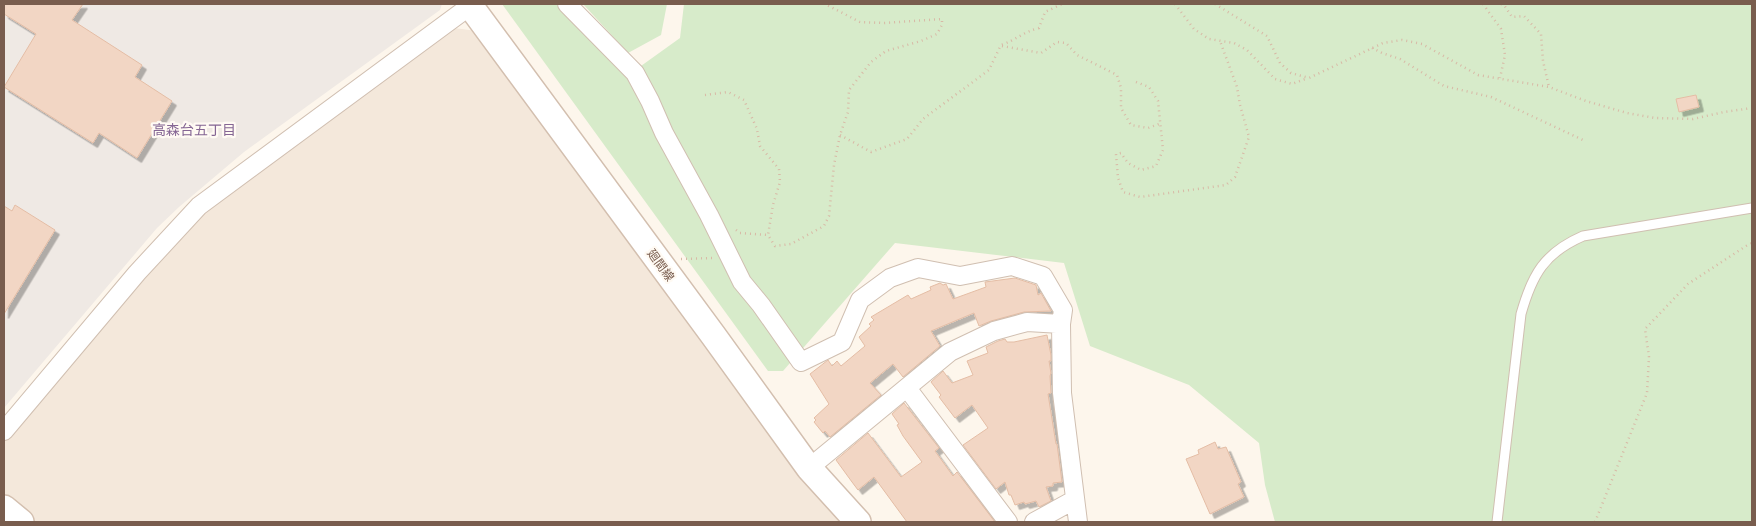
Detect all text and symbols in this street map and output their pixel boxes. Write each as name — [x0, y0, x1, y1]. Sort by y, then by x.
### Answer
district label: 高森台五丁目 — [152, 120, 236, 139]
street label: 廻間線 — [644, 245, 678, 285]

